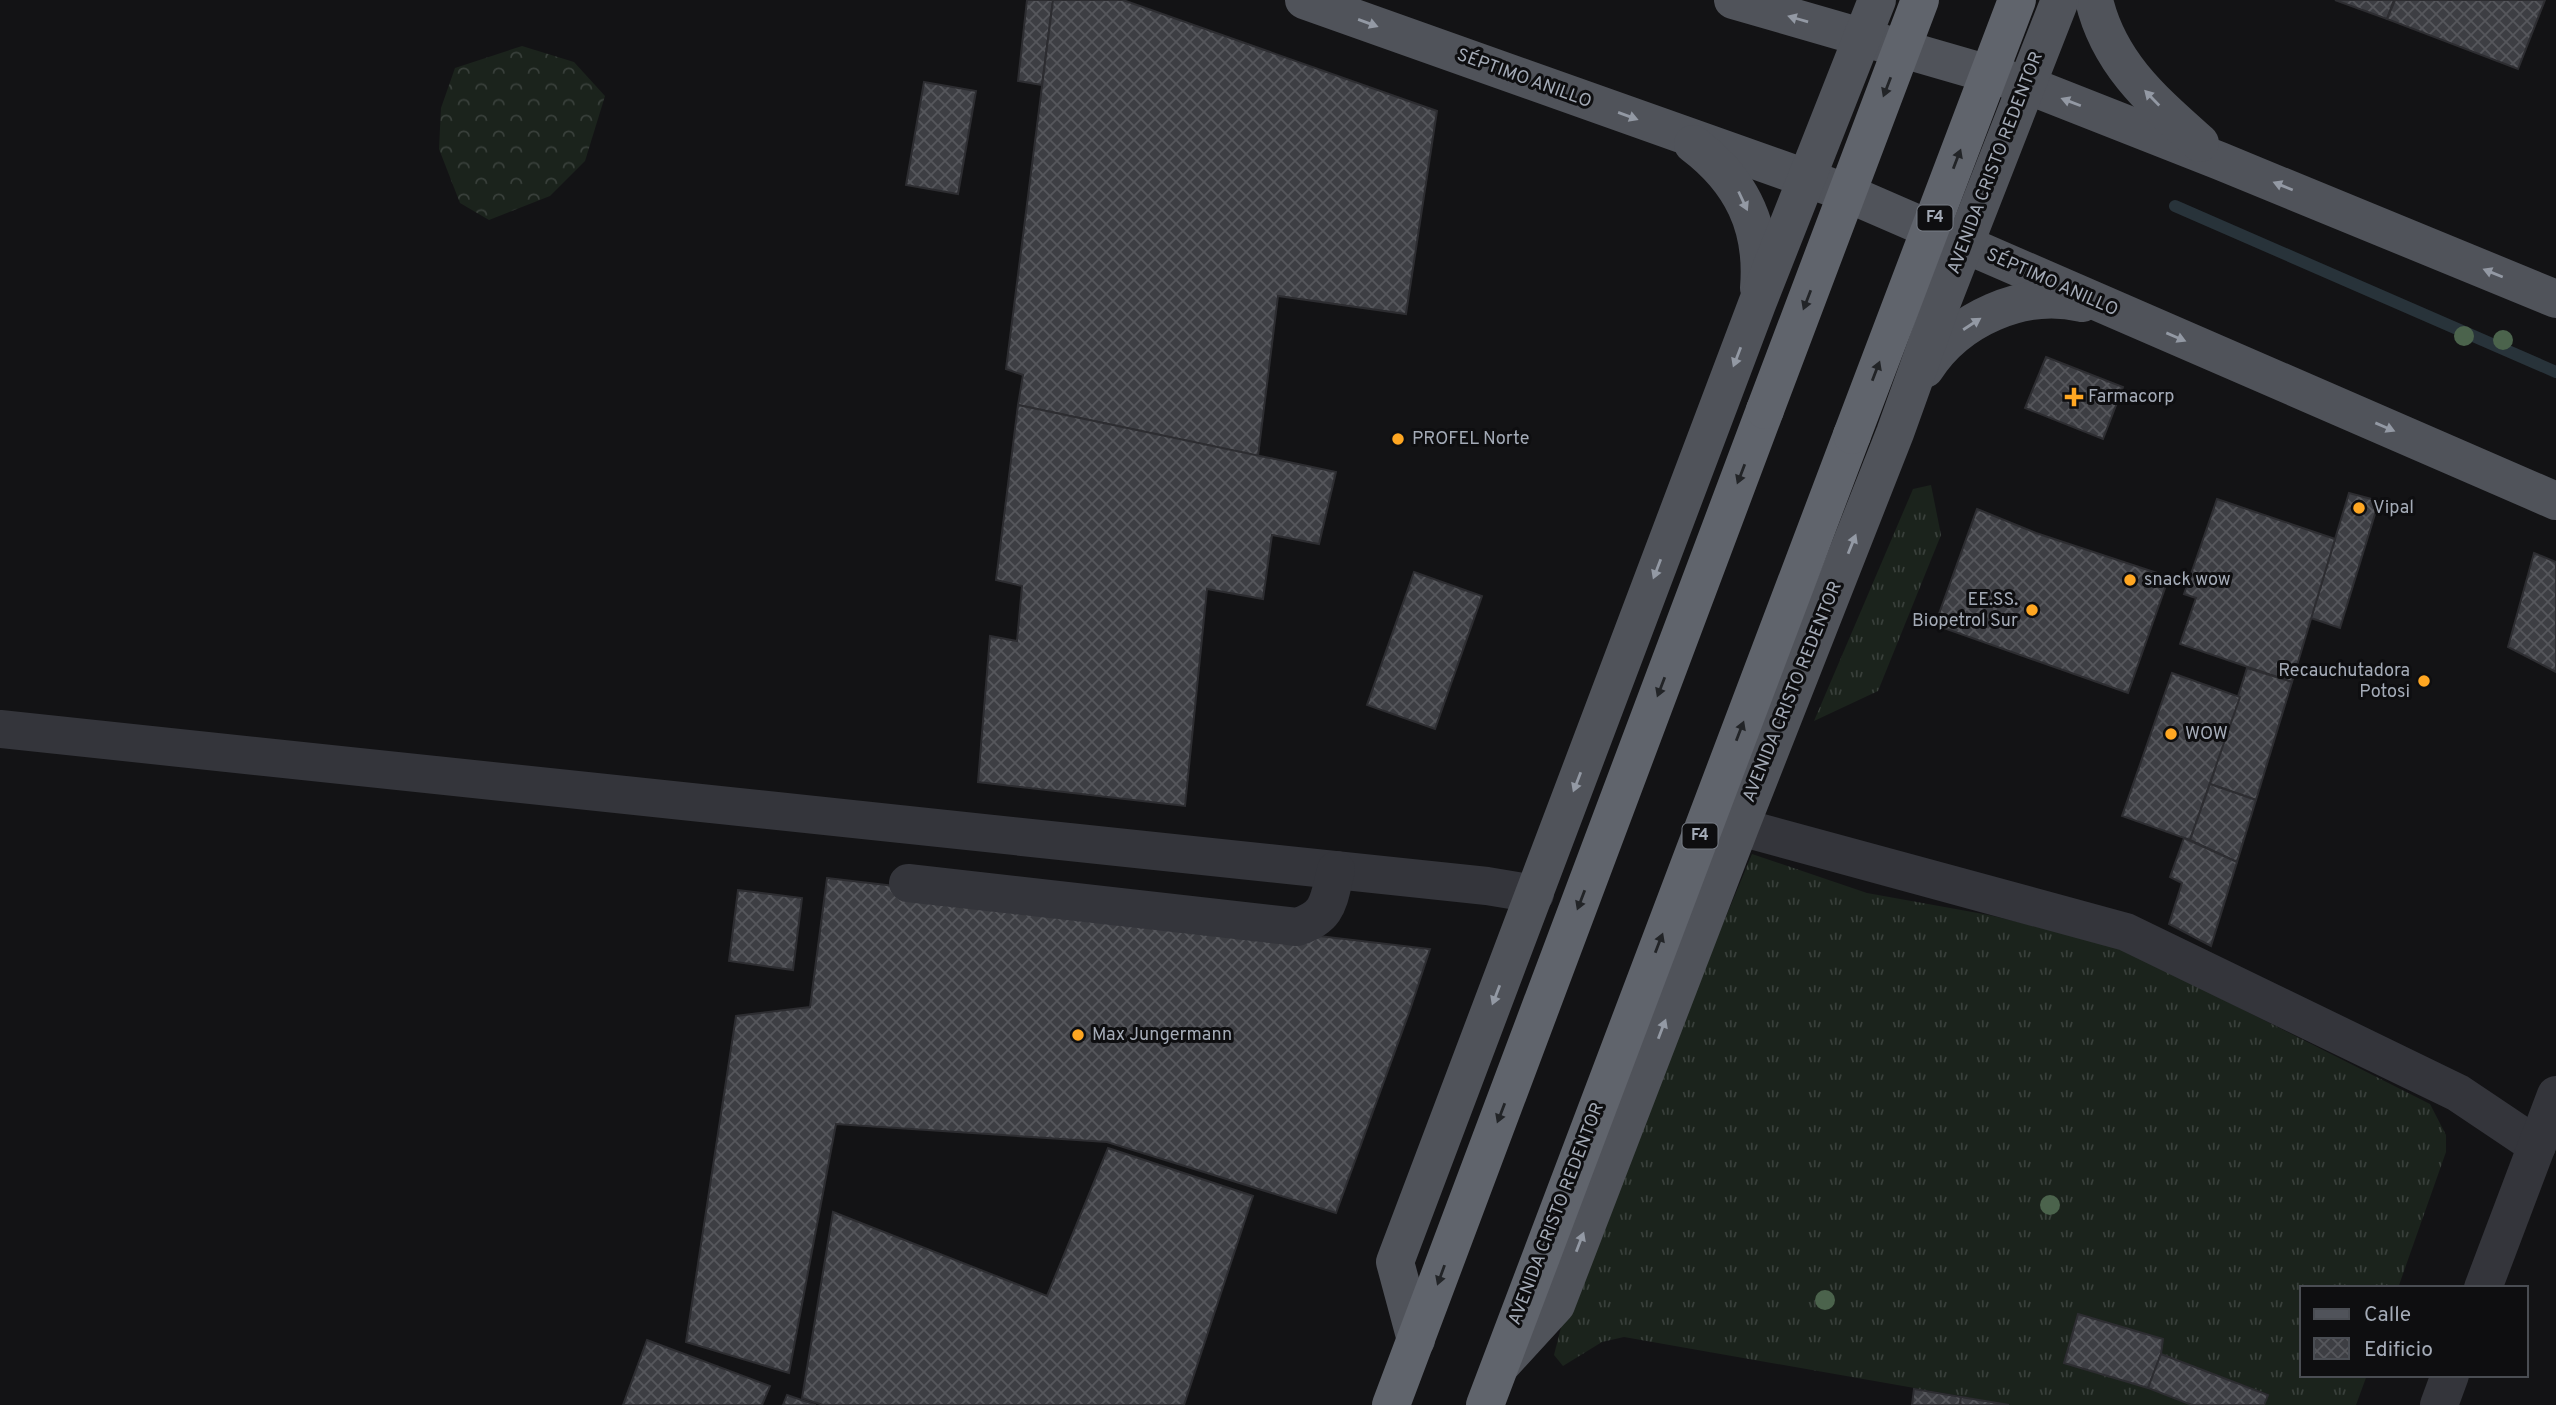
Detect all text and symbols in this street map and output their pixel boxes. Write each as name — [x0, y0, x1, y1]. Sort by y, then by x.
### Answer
one-way arrow — [1787, 13, 1808, 23]
one-way arrow — [1358, 18, 1379, 29]
street label: SÉPTIMO ANILLO — [1453, 42, 1595, 114]
street label: AVENIDA CRISTO REDENTOR — [1943, 49, 2049, 277]
one-way arrow — [1881, 76, 1892, 97]
one-way arrow — [2144, 90, 2160, 107]
one-way arrow — [2061, 96, 2082, 107]
one-way arrow — [1618, 111, 1639, 122]
one-way arrow — [1952, 148, 1963, 169]
one-way arrow — [2272, 181, 2293, 192]
one-way arrow — [1737, 191, 1749, 211]
road number: F4 — [1918, 206, 1952, 230]
street label: SÉPTIMO ANILLO — [1983, 242, 2122, 322]
one-way arrow — [2482, 268, 2503, 279]
one-way arrow — [1801, 289, 1812, 310]
one-way arrow — [1962, 317, 1982, 330]
one-way arrow — [2166, 331, 2186, 343]
one-way arrow — [1732, 346, 1743, 367]
one-way arrow — [1871, 361, 1882, 382]
place label: Farmacorp — [2088, 386, 2175, 409]
marker: Farmacorp — [2066, 389, 2082, 405]
one-way arrow — [2375, 421, 2395, 433]
place label: PROFEL Norte — [1412, 428, 1529, 451]
marker: PROFEL Norte — [1390, 431, 1406, 447]
one-way arrow — [1735, 464, 1746, 485]
place label: Vipal — [2373, 497, 2414, 520]
marker: Vipal — [2351, 500, 2367, 516]
one-way arrow — [1846, 533, 1857, 554]
one-way arrow — [1652, 559, 1663, 580]
place label: snack wow — [2144, 569, 2231, 592]
marker: snack wow — [2122, 572, 2138, 588]
street label: AVENIDA CRISTO REDENTOR — [1738, 578, 1848, 806]
place label: EE.SS. Biopetrol Sur — [1912, 589, 2018, 633]
marker: EE.SS. Biopetrol Sur — [2024, 602, 2040, 618]
place label: Recauchutadora Potosi — [2278, 660, 2410, 704]
marker: Recauchutadora Potosi — [2416, 673, 2432, 689]
one-way arrow — [1655, 677, 1666, 698]
one-way arrow — [1734, 720, 1745, 741]
place label: WOW — [2185, 723, 2228, 746]
marker: WOW — [2163, 726, 2179, 742]
one-way arrow — [1571, 772, 1582, 793]
road number: F4 — [1682, 824, 1718, 848]
one-way arrow — [1575, 890, 1586, 911]
one-way arrow — [1654, 933, 1665, 954]
one-way arrow — [1491, 985, 1502, 1006]
one-way arrow — [1656, 1019, 1667, 1040]
place label: Max Jungermann — [1092, 1024, 1232, 1047]
marker: Max Jungermann — [1070, 1027, 1086, 1043]
street label: AVENIDA CRISTO REDENTOR — [1504, 1100, 1610, 1328]
one-way arrow — [1495, 1103, 1506, 1124]
one-way arrow — [1575, 1231, 1586, 1252]
one-way arrow — [1435, 1264, 1446, 1285]
legend — [2300, 1286, 2528, 1377]
text: Calle — [2364, 1302, 2411, 1329]
text: Edificio — [2364, 1337, 2433, 1364]

